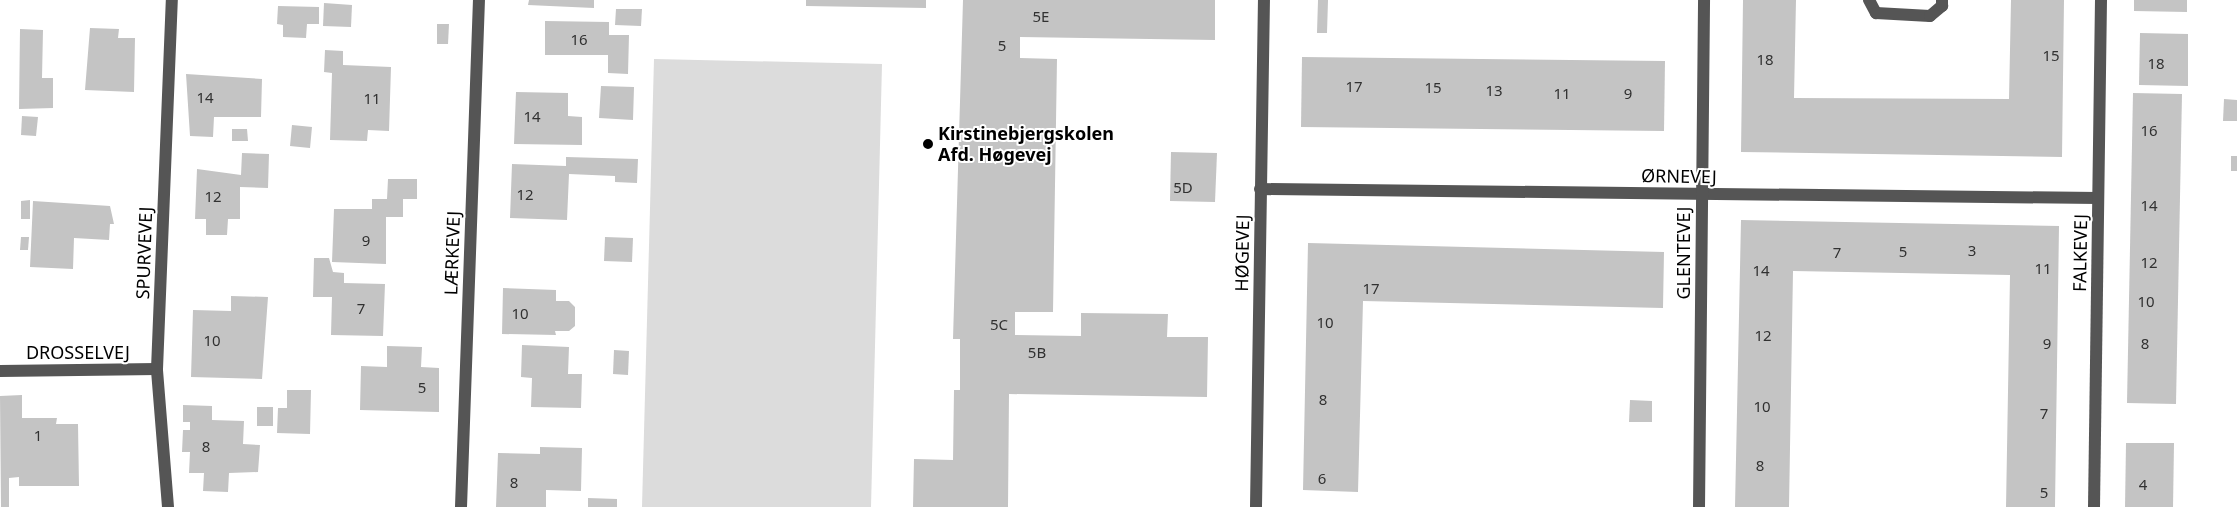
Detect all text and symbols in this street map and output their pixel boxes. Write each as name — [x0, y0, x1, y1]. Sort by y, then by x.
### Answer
house number: 5E — [1033, 8, 1049, 26]
house number: 16 — [570, 31, 588, 49]
house number: 5 — [998, 37, 1006, 55]
house number: 15 — [2042, 47, 2060, 65]
house number: 18 — [1756, 51, 1774, 69]
house number: 18 — [2147, 55, 2165, 73]
house number: 17 — [1345, 78, 1363, 96]
house number: 15 — [1424, 79, 1442, 97]
house number: 13 — [1485, 82, 1503, 100]
house number: 11 — [1553, 85, 1571, 103]
house number: 9 — [1624, 85, 1632, 103]
house number: 14 — [196, 89, 214, 107]
house number: 11 — [363, 90, 381, 108]
house number: 14 — [523, 108, 541, 126]
house number: 16 — [2140, 122, 2158, 140]
place label: Kirstinebjergskolen Afd. Høgevej — [938, 123, 1114, 166]
marker: Kirstinebjergskolen Afd. Høgevej — [922, 138, 934, 150]
street label: ØRNEVEJ — [1641, 165, 1717, 187]
house number: 5D — [1173, 179, 1193, 197]
house number: 12 — [516, 186, 534, 204]
house number: 12 — [204, 188, 222, 206]
house number: 14 — [2140, 197, 2158, 215]
street label: SPURVEVEJ — [132, 206, 156, 300]
street label: GLENTEVEJ — [1672, 206, 1694, 300]
street label: LÆRKEVEJ — [440, 210, 464, 296]
street label: HØGEVEJ — [1231, 214, 1253, 292]
street label: FALKEVEJ — [2069, 214, 2091, 292]
house number: 9 — [362, 232, 370, 250]
house number: 3 — [1968, 242, 1976, 260]
house number: 5 — [1899, 243, 1907, 261]
house number: 7 — [1833, 244, 1841, 262]
house number: 12 — [2140, 254, 2158, 272]
house number: 11 — [2034, 260, 2052, 278]
house number: 14 — [1752, 262, 1770, 280]
house number: 17 — [1362, 280, 1380, 298]
house number: 10 — [2137, 293, 2155, 311]
house number: 7 — [357, 300, 365, 318]
house number: 10 — [511, 305, 529, 323]
house number: 10 — [1316, 314, 1334, 332]
house number: 5C — [990, 316, 1008, 334]
house number: 12 — [1754, 327, 1772, 345]
house number: 10 — [203, 332, 221, 350]
house number: 9 — [2043, 335, 2051, 353]
house number: 8 — [2141, 335, 2149, 353]
street label: DROSSELVEJ — [26, 341, 130, 363]
house number: 5B — [1028, 344, 1046, 362]
house number: 5 — [418, 379, 426, 397]
house number: 8 — [1319, 391, 1327, 409]
house number: 10 — [1753, 398, 1771, 416]
house number: 7 — [2040, 405, 2048, 423]
house number: 1 — [34, 427, 42, 445]
house number: 8 — [202, 438, 210, 456]
house number: 8 — [1756, 457, 1764, 475]
house number: 6 — [1318, 470, 1326, 488]
house number: 8 — [510, 474, 518, 492]
house number: 4 — [2139, 476, 2147, 494]
house number: 5 — [2040, 484, 2048, 502]

